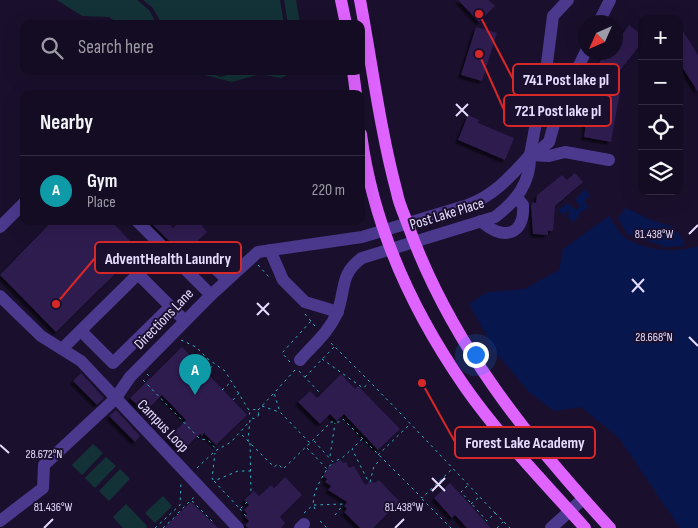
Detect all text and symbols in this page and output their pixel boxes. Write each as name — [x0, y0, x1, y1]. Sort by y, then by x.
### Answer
north arrow — [578, 15, 623, 60]
map controls — [638, 15, 683, 195]
button: + — [638, 15, 683, 60]
search box — [20, 20, 365, 75]
icon: search — [38, 34, 66, 62]
text: Search here — [78, 36, 154, 59]
button: − — [638, 60, 683, 105]
callout: 741 Post lake pl — [513, 64, 619, 95]
text: 741 Post lake pl — [523, 71, 609, 90]
callout: 721 Post lake pl — [504, 95, 611, 126]
text: 721 Post lake pl — [515, 102, 601, 121]
button: locate — [638, 105, 683, 150]
text: Nearby — [40, 110, 93, 135]
button: layers — [638, 150, 683, 195]
text: Gym — [87, 170, 117, 193]
text: A — [52, 181, 60, 200]
text: 220 m — [312, 181, 345, 200]
text: Place — [87, 193, 116, 212]
street label: Post Lake Place — [407, 194, 487, 234]
text: 81.438°W — [635, 227, 673, 242]
callout: AdventHealth Laundry — [95, 242, 241, 273]
text: AdventHealth Laundry — [104, 250, 231, 269]
street label: Directions Lane — [130, 284, 198, 354]
text: 28.668°N — [635, 330, 673, 345]
your location — [463, 342, 489, 368]
pin: A — [179, 354, 211, 395]
street label: Campus Loop — [133, 395, 193, 457]
callout: Forest Lake Academy — [455, 427, 595, 458]
text: Forest Lake Academy — [465, 434, 585, 453]
text: 28.672°N — [26, 447, 62, 462]
text: 81.436°W — [34, 500, 73, 515]
text: 81.438°W — [385, 500, 423, 515]

